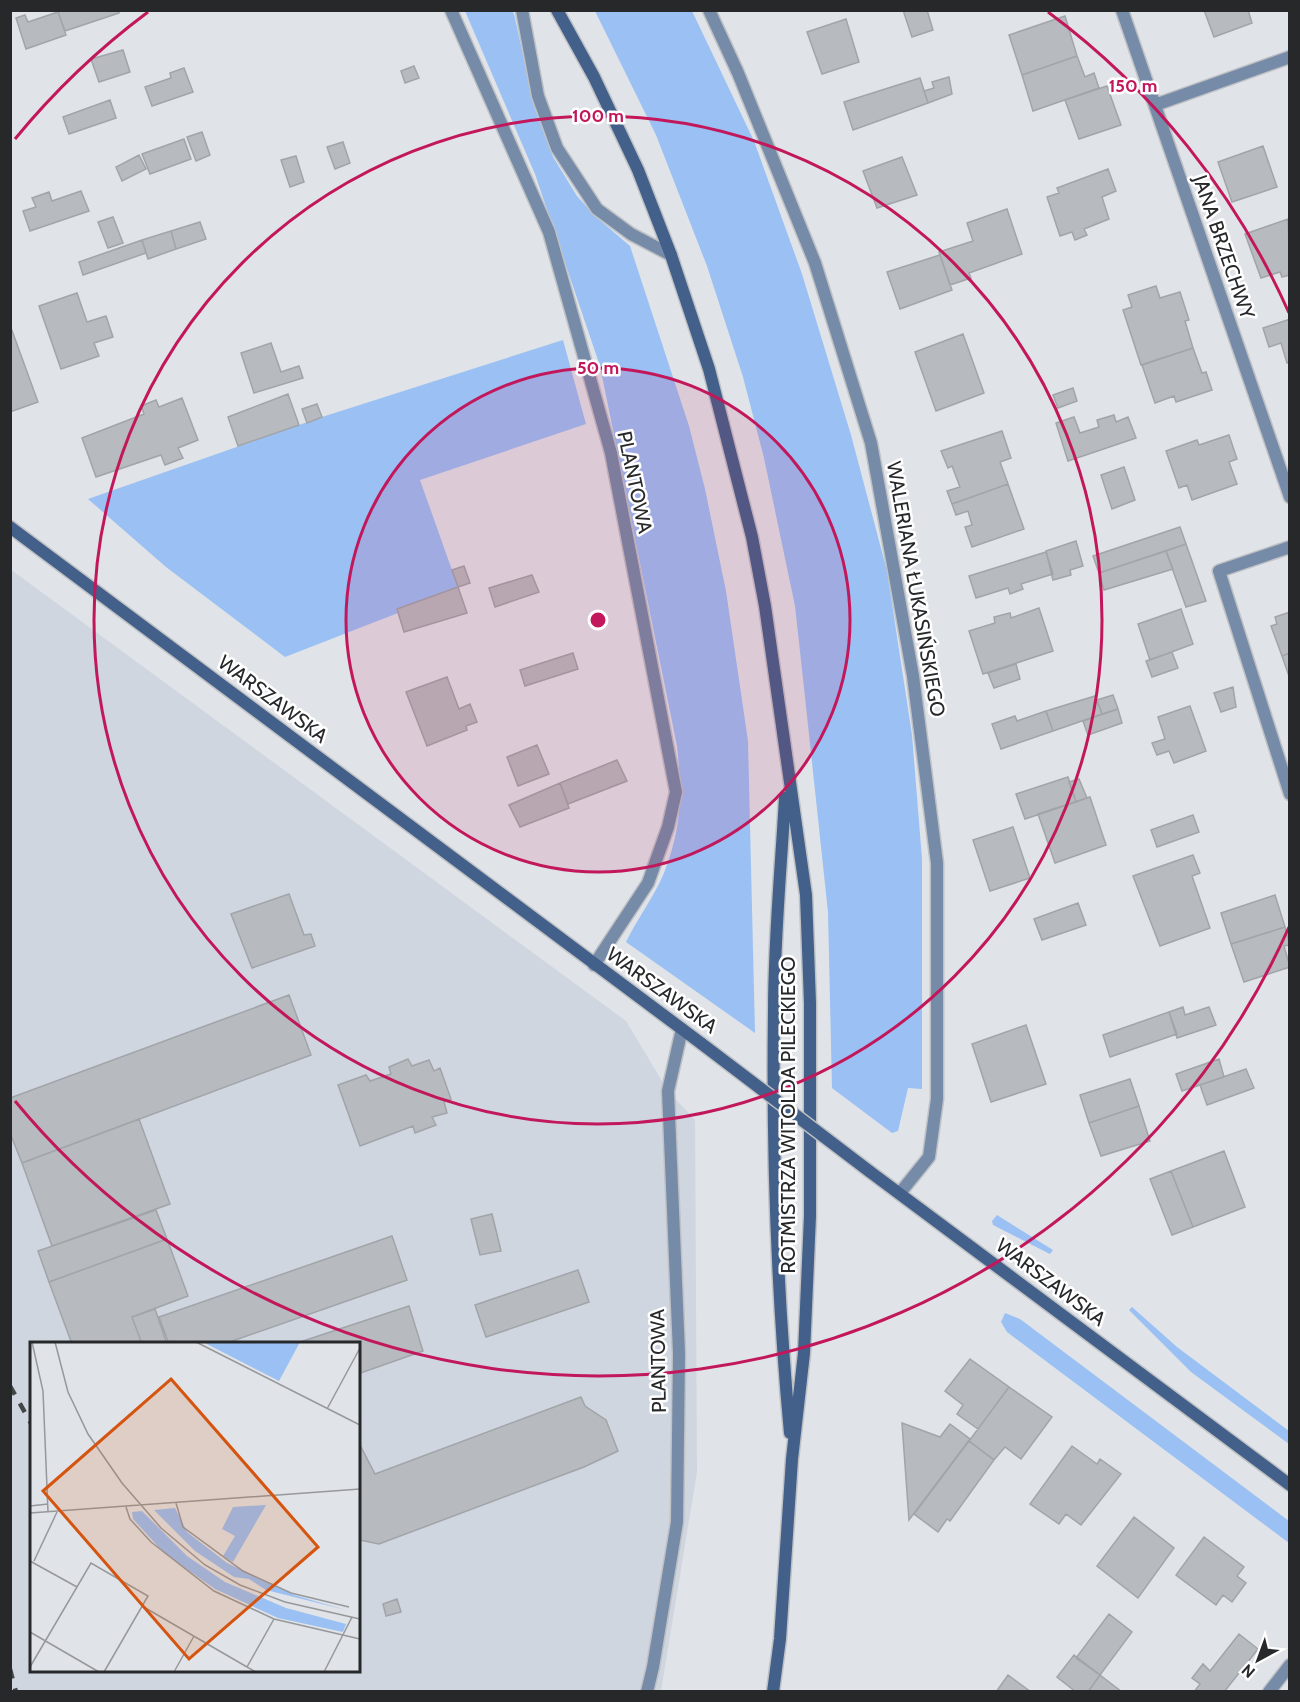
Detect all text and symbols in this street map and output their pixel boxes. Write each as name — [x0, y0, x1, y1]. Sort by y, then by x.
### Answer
text: 150 m — [1109, 75, 1157, 97]
text: 100 m — [572, 105, 624, 127]
street label: JANA BRZECHWY — [1188, 171, 1260, 323]
text: 50 m — [577, 357, 619, 379]
street label: PLANTOWA — [612, 429, 658, 536]
street label: WALERIANA ŁUKASIŃSKIEGO — [882, 459, 950, 719]
centre of rings — [588, 610, 608, 630]
street label: WARSZAWSKA — [213, 650, 333, 748]
street label: WARSZAWSKA — [602, 942, 723, 1039]
street label: ROTMISTRZA WITOLDA PILECKIEGO — [776, 956, 800, 1274]
street label: WARSZAWSKA — [991, 1233, 1111, 1331]
street label: PLANTOWA — [645, 1308, 671, 1413]
inset map — [30, 1342, 360, 1672]
north arrow — [1228, 1630, 1288, 1690]
text: N — [1238, 1660, 1259, 1682]

